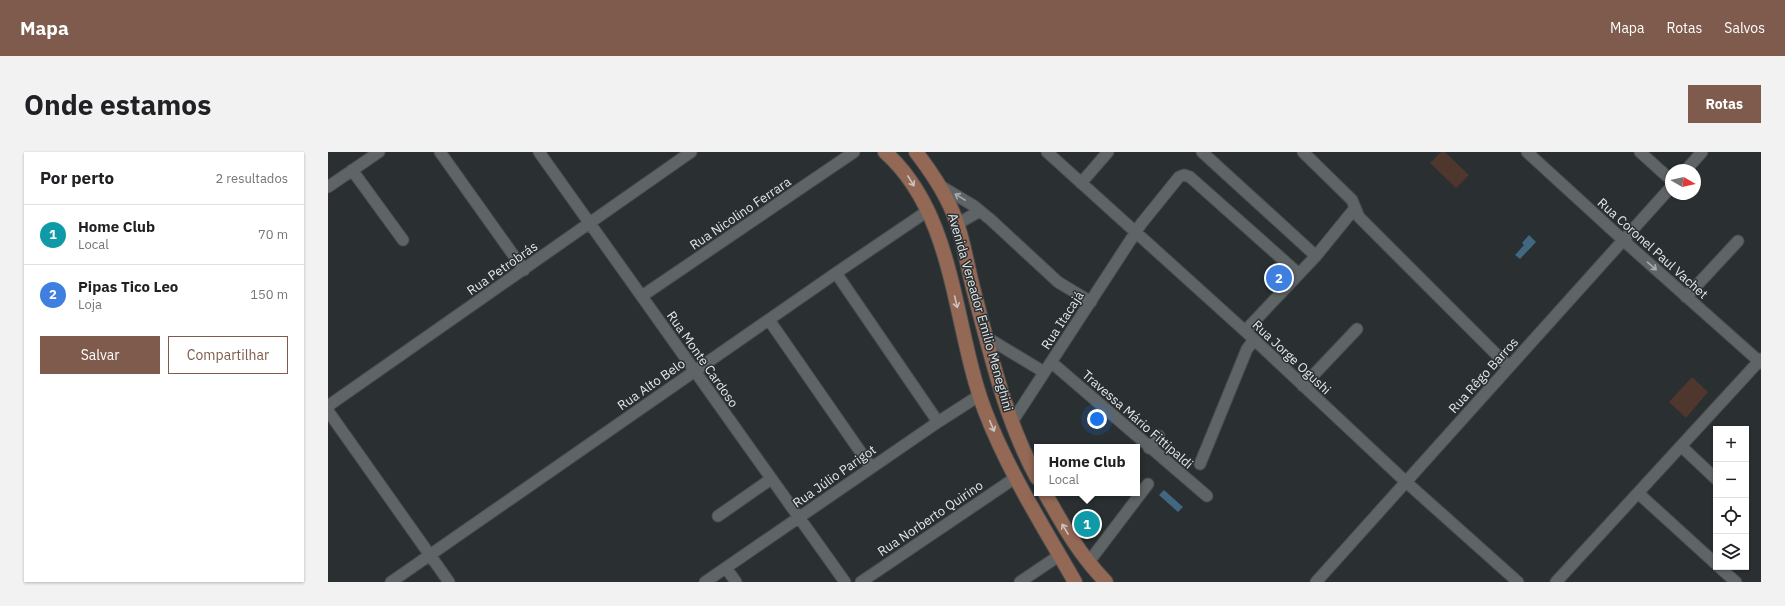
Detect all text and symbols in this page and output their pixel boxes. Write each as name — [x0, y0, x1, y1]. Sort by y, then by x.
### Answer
text: Mapa — [20, 16, 69, 40]
text: Mapa — [1610, 19, 1644, 37]
text: Rotas — [1666, 19, 1702, 37]
text: Salvos — [1724, 19, 1765, 37]
button: Rotas — [1688, 85, 1761, 123]
text: Onde estamos — [24, 86, 211, 123]
north arrow — [1665, 164, 1701, 200]
text: Por perto — [40, 167, 114, 189]
text: 2 resultados — [215, 170, 288, 187]
street label: Rua Nicolino Ferrara — [686, 173, 794, 254]
one-way arrow — [907, 175, 915, 186]
one-way arrow — [954, 193, 966, 201]
street label: Rua Coronel Paul Vachet — [1594, 194, 1711, 303]
street label: Avenida Vereador Emílio Meneghini — [944, 211, 1017, 413]
text: Home Club — [78, 217, 155, 236]
text: 1 — [49, 226, 57, 243]
text: 70 m — [258, 226, 288, 243]
text: Local — [78, 236, 109, 253]
street label: Rua Petrobrás — [464, 238, 541, 299]
one-way arrow — [1647, 262, 1657, 271]
pin: 2 — [1266, 263, 1292, 293]
text: Pipas Tico Leo — [78, 277, 178, 296]
text: 2 — [49, 286, 57, 303]
text: 150 m — [250, 286, 288, 303]
street label: Rua Itacajá — [1037, 288, 1088, 353]
one-way arrow — [953, 295, 961, 308]
text: Loja — [78, 296, 102, 313]
street label: Rua Monte Cardoso — [663, 308, 742, 411]
street label: Rua Jorge Ogushi — [1249, 317, 1335, 398]
street label: Rua Rêgo Barros — [1445, 334, 1522, 417]
button: Salvar — [40, 336, 160, 374]
button: Compartilhar — [168, 336, 288, 374]
street label: Rua Alto Belo — [614, 355, 688, 414]
street label: Travessa Mário Fittipaldi — [1079, 366, 1197, 472]
your location — [1087, 409, 1107, 429]
one-way arrow — [988, 420, 996, 432]
map controls — [1713, 426, 1749, 570]
button: + — [1713, 426, 1749, 462]
street label: Rua Júlio Parigot — [789, 441, 879, 512]
popup — [1034, 444, 1140, 496]
text: Home Club — [1048, 452, 1126, 471]
button: − — [1713, 462, 1749, 498]
text: Local — [1048, 471, 1079, 488]
street label: Rua Norberto Quirino — [874, 477, 986, 560]
button: locate — [1713, 498, 1749, 534]
pin: 1 — [1074, 509, 1100, 539]
one-way arrow — [1061, 523, 1069, 535]
button: layers — [1713, 534, 1749, 570]

